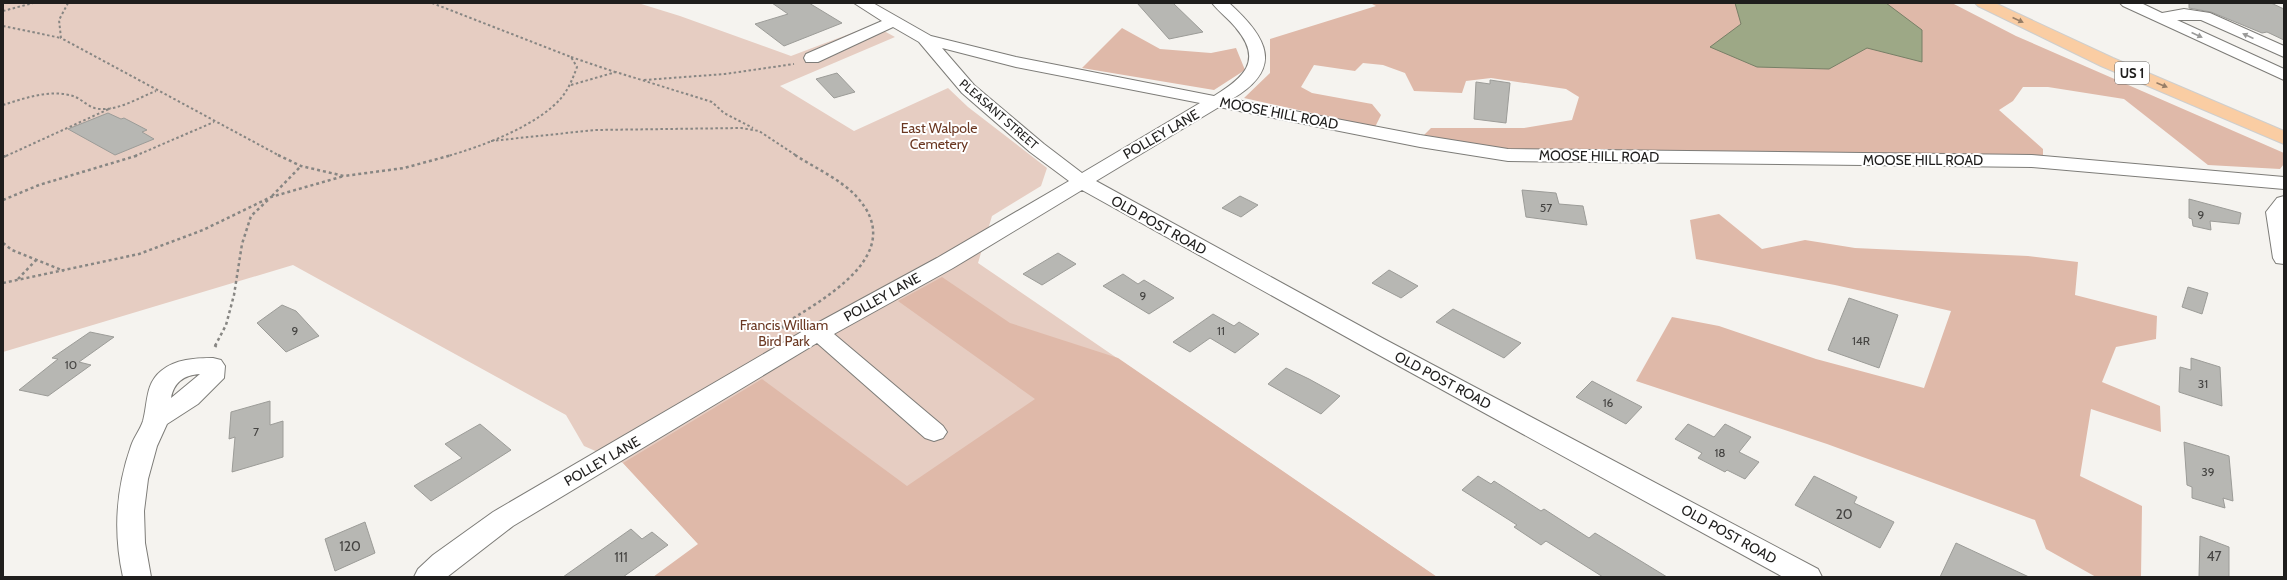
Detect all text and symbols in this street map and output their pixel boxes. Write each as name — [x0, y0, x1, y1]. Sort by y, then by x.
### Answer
one-way arrow — [2012, 17, 2024, 23]
one-way arrow — [2191, 32, 2202, 38]
one-way arrow — [2243, 33, 2254, 39]
road number: US 1 — [2115, 62, 2149, 84]
street label: PLEASANT STREET — [957, 76, 1042, 153]
one-way arrow — [2156, 83, 2168, 89]
street label: MOOSE HILL ROAD — [1218, 93, 1340, 133]
street label: POLLEY LANE — [1120, 105, 1202, 163]
park label: East Walpole Cemetery — [901, 119, 977, 153]
street label: MOOSE HILL ROAD — [1539, 146, 1659, 166]
street label: MOOSE HILL ROAD — [1863, 151, 1983, 169]
street label: OLD POST ROAD — [1108, 191, 1210, 259]
house number: 57 — [1540, 200, 1552, 215]
house number: 9 — [2198, 207, 2205, 222]
street label: POLLEY LANE — [840, 268, 924, 325]
house number: 9 — [1140, 288, 1147, 303]
park label: Francis William Bird Park — [740, 316, 828, 350]
house number: 9 — [292, 323, 299, 338]
house number: 11 — [1217, 323, 1225, 338]
house number: 14R — [1852, 333, 1871, 348]
street label: OLD POST ROAD — [1392, 347, 1494, 413]
house number: 10 — [65, 357, 77, 372]
house number: 31 — [2198, 376, 2208, 391]
house number: 16 — [1603, 395, 1614, 410]
house number: 7 — [253, 424, 259, 439]
street label: POLLEY LANE — [561, 432, 643, 490]
house number: 18 — [1714, 445, 1726, 460]
house number: 39 — [2201, 464, 2215, 479]
street label: OLD POST ROAD — [1678, 500, 1780, 568]
house number: 20 — [1835, 505, 1853, 523]
house number: 120 — [339, 537, 361, 555]
house number: 47 — [2206, 547, 2222, 565]
house number: 111 — [614, 548, 628, 566]

